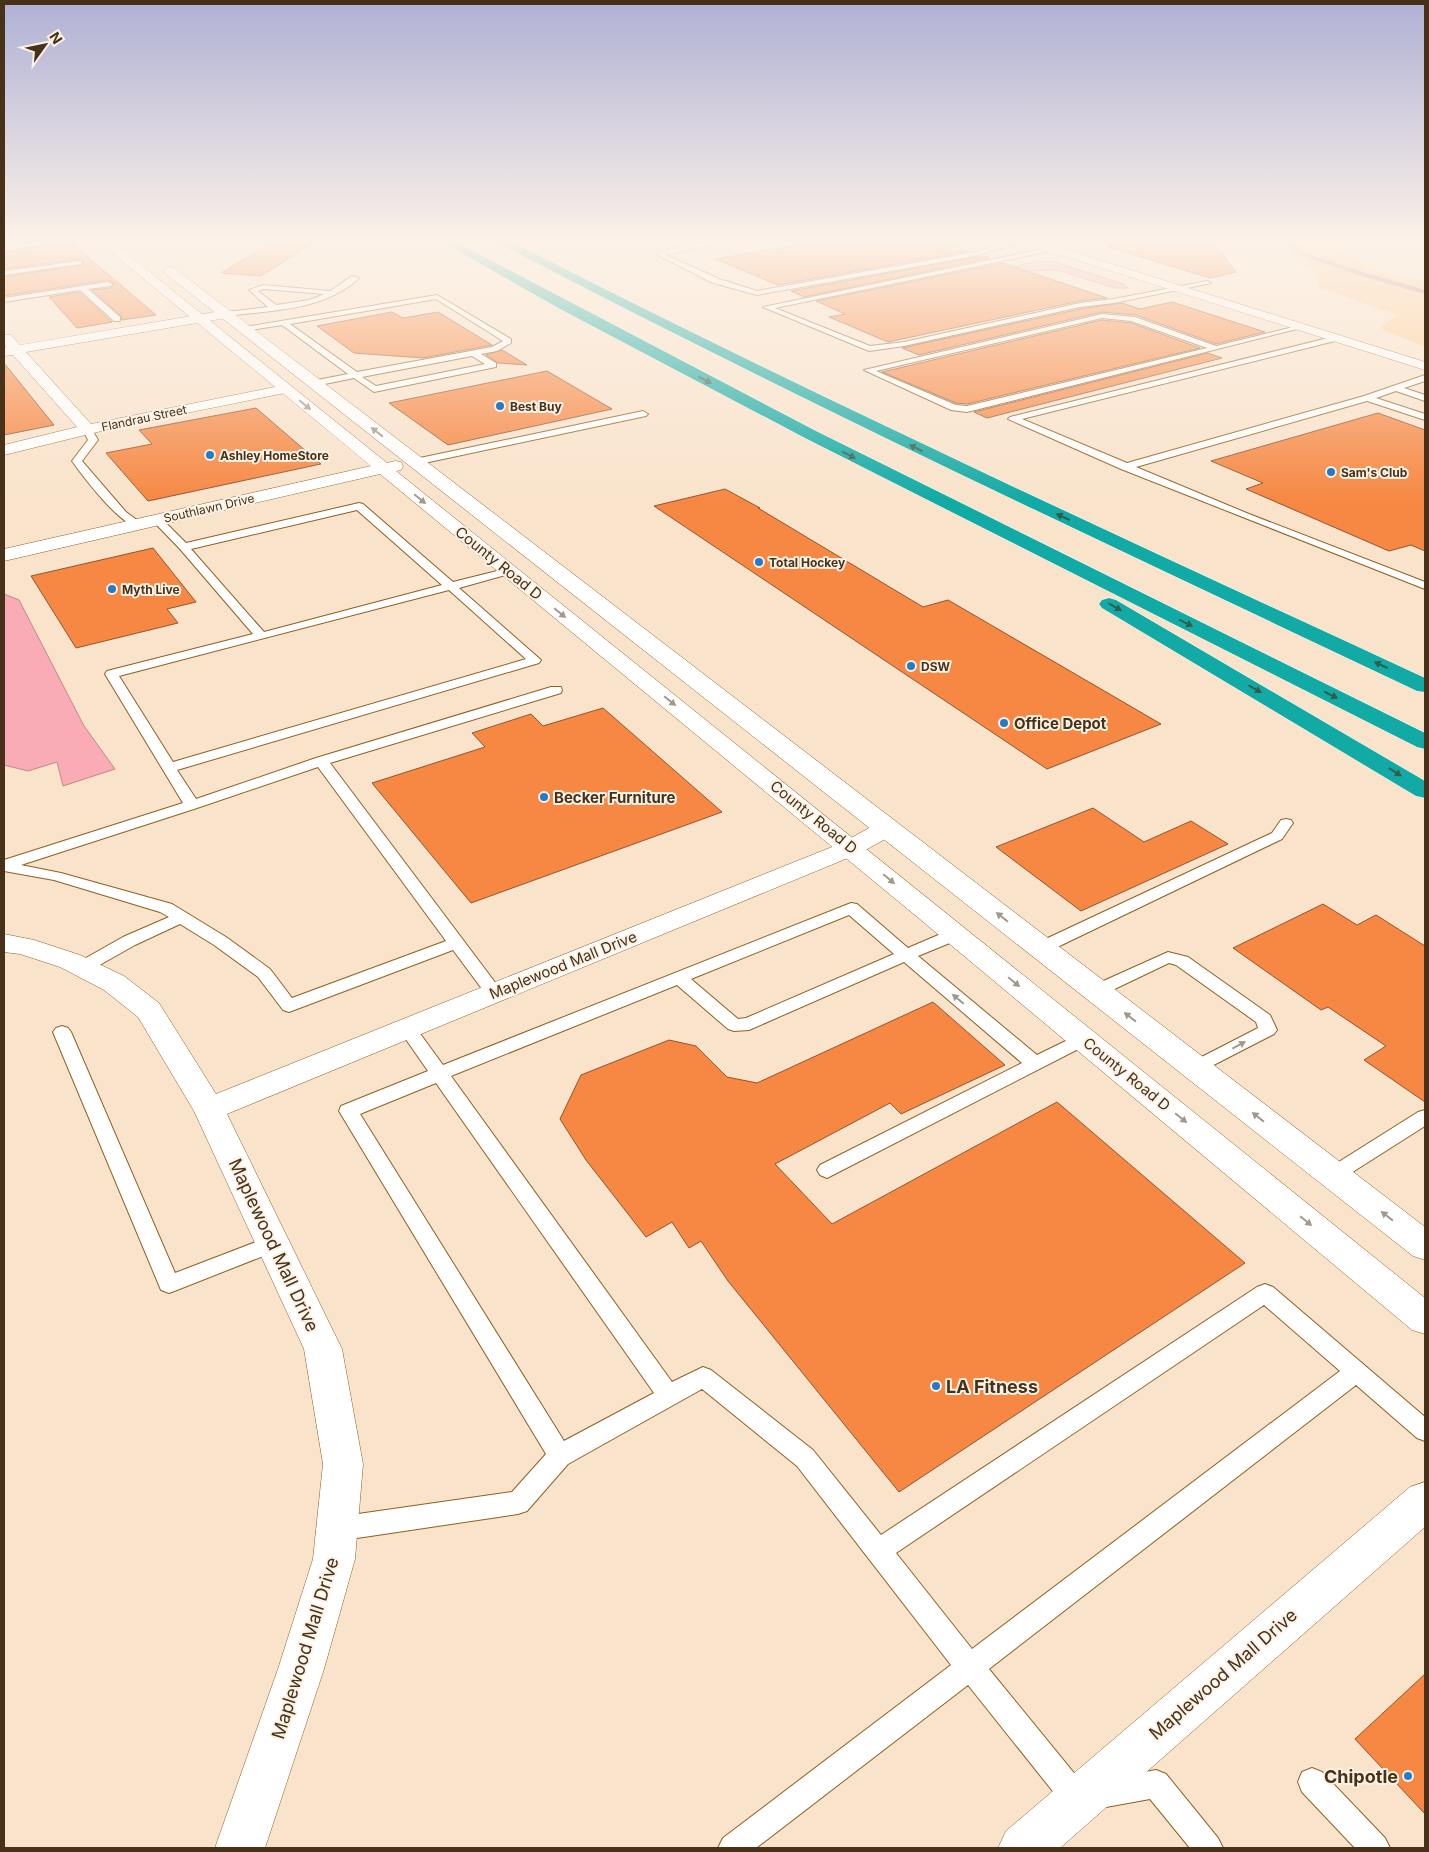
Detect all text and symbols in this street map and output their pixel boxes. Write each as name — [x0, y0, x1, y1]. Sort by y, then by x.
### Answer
north arrow — [20, 20, 70, 70]
text: N — [46, 29, 66, 47]
one-way arrow — [697, 376, 712, 384]
one-way arrow — [299, 399, 311, 411]
place label: Best Buy — [510, 399, 562, 414]
marker: Best Buy — [494, 400, 506, 412]
street label: Flandrau Street — [100, 402, 188, 434]
one-way arrow — [371, 426, 384, 437]
one-way arrow — [908, 444, 923, 452]
place label: Ashley HomeStore — [220, 448, 329, 463]
marker: Ashley HomeStore — [204, 449, 216, 461]
one-way arrow — [842, 451, 856, 459]
place label: Sam's Club — [1341, 465, 1408, 480]
marker: Sam's Club — [1325, 466, 1337, 478]
street label: Southlawn Drive — [162, 490, 256, 526]
one-way arrow — [413, 494, 426, 505]
one-way arrow — [1056, 512, 1070, 520]
street label: County Road D — [452, 522, 546, 604]
place label: Total Hockey — [769, 555, 846, 570]
marker: Total Hockey — [753, 556, 765, 568]
place label: Myth Live — [122, 582, 180, 597]
marker: Myth Live — [106, 583, 118, 595]
one-way arrow — [1108, 603, 1121, 612]
one-way arrow — [553, 607, 566, 618]
one-way arrow — [1179, 619, 1193, 627]
place label: DSW — [921, 659, 951, 674]
marker: DSW — [905, 660, 917, 672]
one-way arrow — [1374, 661, 1388, 669]
one-way arrow — [1248, 685, 1262, 694]
one-way arrow — [1324, 691, 1338, 699]
one-way arrow — [663, 695, 676, 706]
place label: Office Depot — [1014, 714, 1107, 733]
marker: Office Depot — [998, 717, 1010, 729]
one-way arrow — [1388, 767, 1402, 777]
street label: County Road D — [767, 776, 861, 858]
place label: Becker Furniture — [554, 788, 675, 807]
marker: Becker Furniture — [538, 791, 550, 803]
one-way arrow — [883, 873, 895, 884]
one-way arrow — [996, 912, 1009, 923]
street label: Maplewood Mall Drive — [486, 927, 640, 1003]
one-way arrow — [1007, 977, 1020, 988]
one-way arrow — [952, 993, 965, 1004]
one-way arrow — [1123, 1012, 1137, 1022]
street label: County Road D — [1080, 1033, 1174, 1115]
one-way arrow — [1232, 1041, 1245, 1050]
one-way arrow — [1252, 1111, 1265, 1122]
one-way arrow — [1174, 1113, 1187, 1124]
street label: Maplewood Mall Drive — [225, 1155, 323, 1335]
one-way arrow — [1381, 1211, 1394, 1222]
one-way arrow — [1300, 1216, 1313, 1227]
place label: LA Fitness — [946, 1376, 1038, 1397]
marker: LA Fitness — [930, 1380, 942, 1392]
street label: Maplewood Mall Drive — [267, 1555, 343, 1741]
street label: Maplewood Mall Drive — [1145, 1604, 1301, 1744]
place label: Chipotle — [1324, 1766, 1398, 1787]
marker: Chipotle — [1402, 1770, 1414, 1782]

